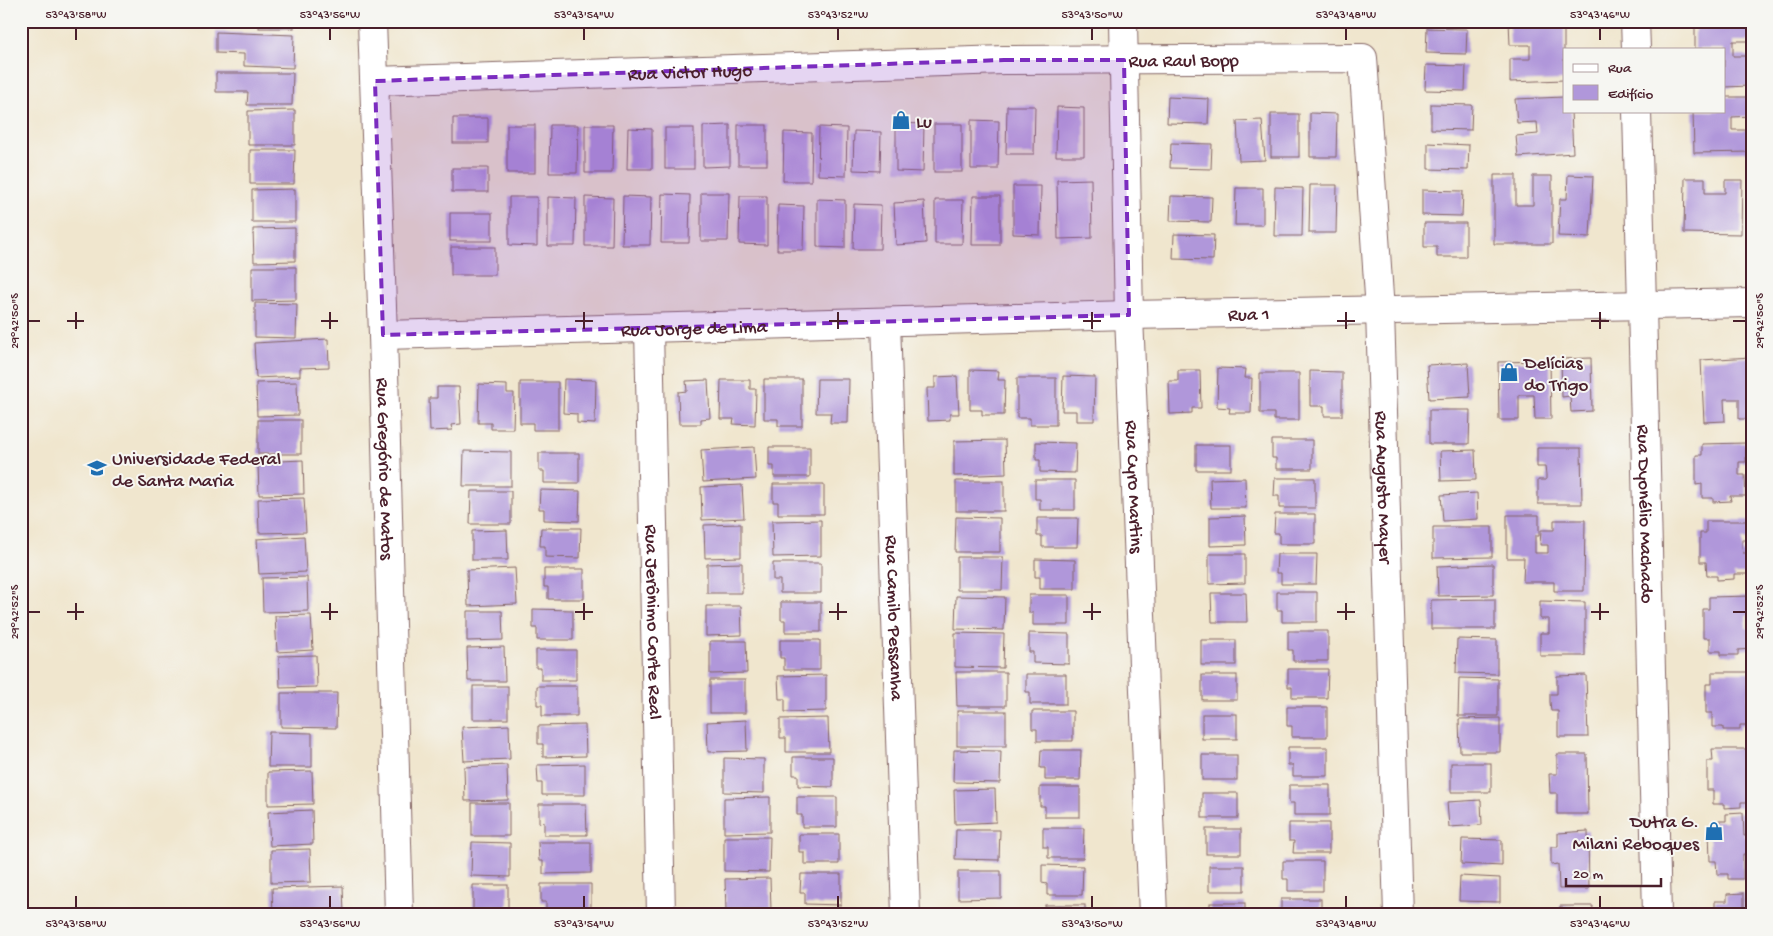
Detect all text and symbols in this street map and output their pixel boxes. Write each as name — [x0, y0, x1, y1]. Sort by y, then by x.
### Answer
text: 53°43'58"W — [46, 9, 106, 23]
text: 53°43'56"W — [300, 9, 360, 23]
text: 53°43'54"W — [554, 9, 614, 23]
text: 53°43'52"W — [808, 9, 868, 23]
text: 53°43'50"W — [1061, 9, 1123, 23]
text: 53°43'48"W — [1316, 9, 1376, 23]
text: 53°43'46"W — [1570, 9, 1630, 23]
legend — [1563, 48, 1726, 112]
street label: Rua Raul Bopp — [1128, 51, 1240, 74]
street label: Rua Victor Hugo — [627, 60, 753, 88]
text: Rua — [1608, 60, 1632, 78]
text: Edifício — [1608, 86, 1654, 104]
shop icon: Lu — [890, 109, 912, 131]
place label: Lu — [916, 112, 932, 135]
text: 29°42'50"S — [9, 293, 23, 349]
text: 29°42'50"S — [1754, 293, 1768, 349]
street label: Rua 1 — [1228, 304, 1270, 328]
street label: Rua Jorge de Lima — [621, 317, 769, 344]
place label: Delícias do Trigo — [1522, 353, 1588, 398]
shop icon: Delícias do Trigo — [1498, 361, 1520, 383]
street label: Rua Gregório de Matos — [369, 377, 397, 561]
street label: Rua Augusto Mayer — [1368, 410, 1396, 566]
street label: Rua Cyro Martins — [1118, 420, 1147, 555]
street label: Rua Dyonélio Machado — [1630, 424, 1657, 604]
place label: Universidade Federal de Santa Maria — [112, 449, 281, 494]
school or university icon: Universidade Federal de Santa Maria — [86, 457, 108, 479]
street label: Rua Jerônimo Corte Real — [638, 524, 665, 720]
street label: Rua Camilo Pessanha — [878, 535, 907, 703]
text: 29°42'52"S — [9, 584, 23, 639]
text: 29°42'52"S — [1754, 584, 1768, 639]
place label: Dutra G. Milani Reboques — [1573, 812, 1700, 857]
shop icon: Dutra G. Milani Reboques — [1703, 820, 1725, 842]
scale bar — [1566, 856, 1660, 888]
text: 20 m — [1573, 866, 1603, 884]
text: 53°43'58"W — [46, 918, 106, 932]
text: 53°43'56"W — [300, 918, 360, 932]
text: 53°43'54"W — [554, 918, 614, 932]
text: 53°43'52"W — [808, 918, 868, 932]
text: 53°43'50"W — [1061, 918, 1123, 932]
text: 53°43'48"W — [1316, 918, 1376, 932]
text: 53°43'46"W — [1570, 918, 1630, 932]

